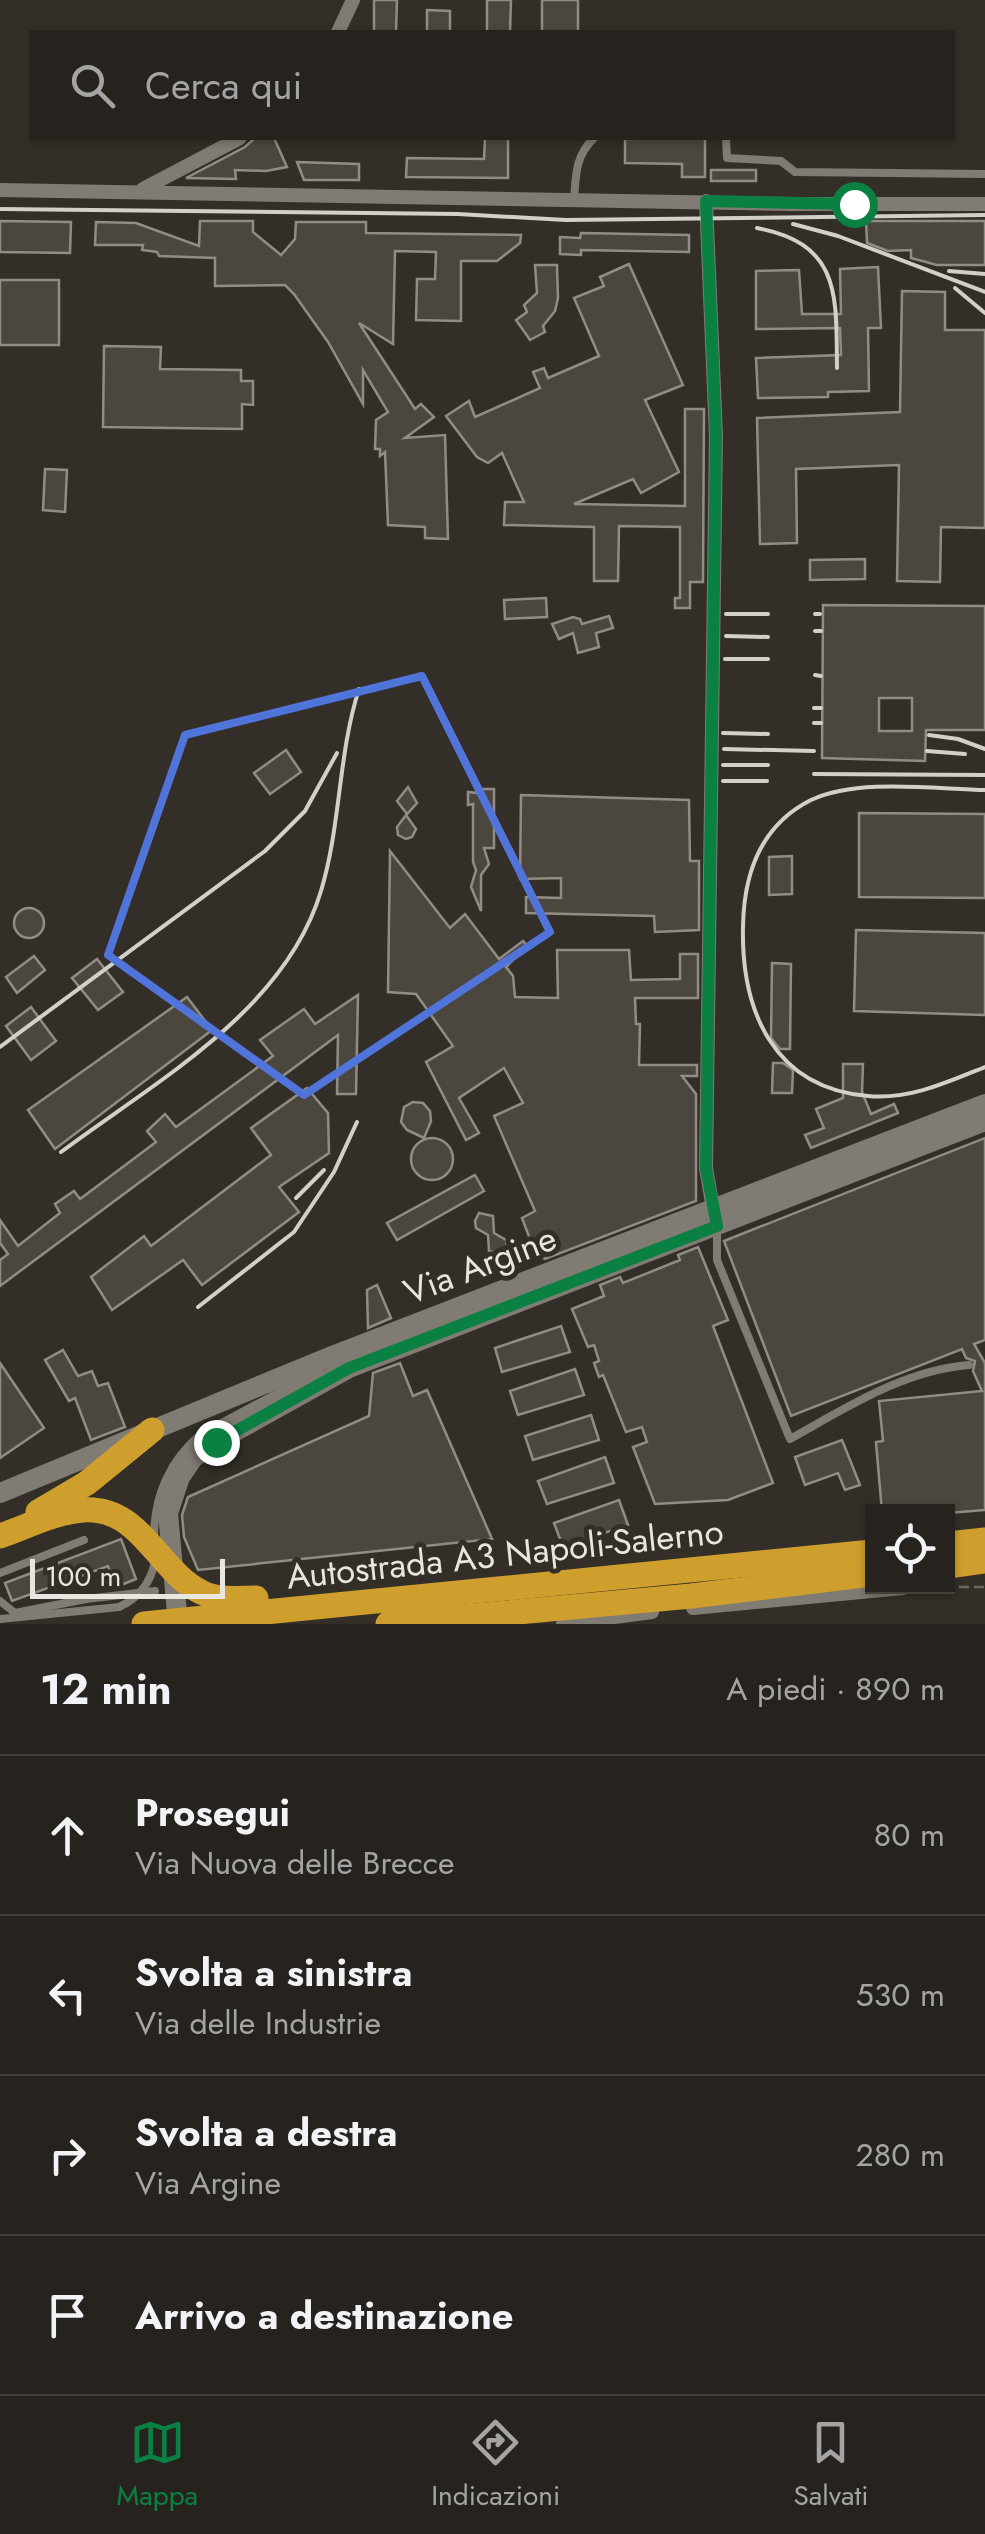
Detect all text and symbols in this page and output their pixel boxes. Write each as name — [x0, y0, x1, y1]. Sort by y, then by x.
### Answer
search box — [30, 30, 955, 140]
icon: search — [65, 58, 120, 113]
text: Cerca qui — [145, 58, 302, 113]
route start — [832, 182, 878, 228]
street label: Via Argine — [397, 1213, 563, 1317]
route end — [194, 1420, 240, 1466]
map controls — [865, 1504, 955, 1594]
button: locate — [865, 1504, 955, 1594]
street label: Autostrada A3 Napoli-Salerno — [284, 1506, 726, 1602]
scale bar — [30, 1554, 225, 1598]
text: 100 m — [45, 1556, 121, 1597]
text: 12 min — [40, 1659, 172, 1720]
text: A piedi · 890 m — [726, 1666, 945, 1712]
text: Prosegui — [135, 1785, 290, 1840]
icon: ahead — [40, 1808, 95, 1863]
text: 80 m — [874, 1812, 945, 1858]
text: Via Nuova delle Brecce — [135, 1840, 455, 1886]
text: Svolta a sinistra — [135, 1945, 412, 2000]
icon: left — [40, 1968, 95, 2023]
text: 530 m — [856, 1972, 945, 2018]
text: Via delle Industrie — [135, 2000, 381, 2046]
text: Svolta a destra — [135, 2105, 397, 2160]
icon: right — [40, 2128, 95, 2183]
text: 280 m — [856, 2132, 945, 2178]
text: Via Argine — [135, 2160, 281, 2206]
icon: arrive — [40, 2288, 95, 2343]
text: Arrivo a destinazione — [135, 2288, 514, 2343]
tab: Mappa — [117, 2415, 198, 2516]
tab: Indicazioni — [431, 2415, 560, 2516]
tab: Salvati — [793, 2415, 868, 2516]

